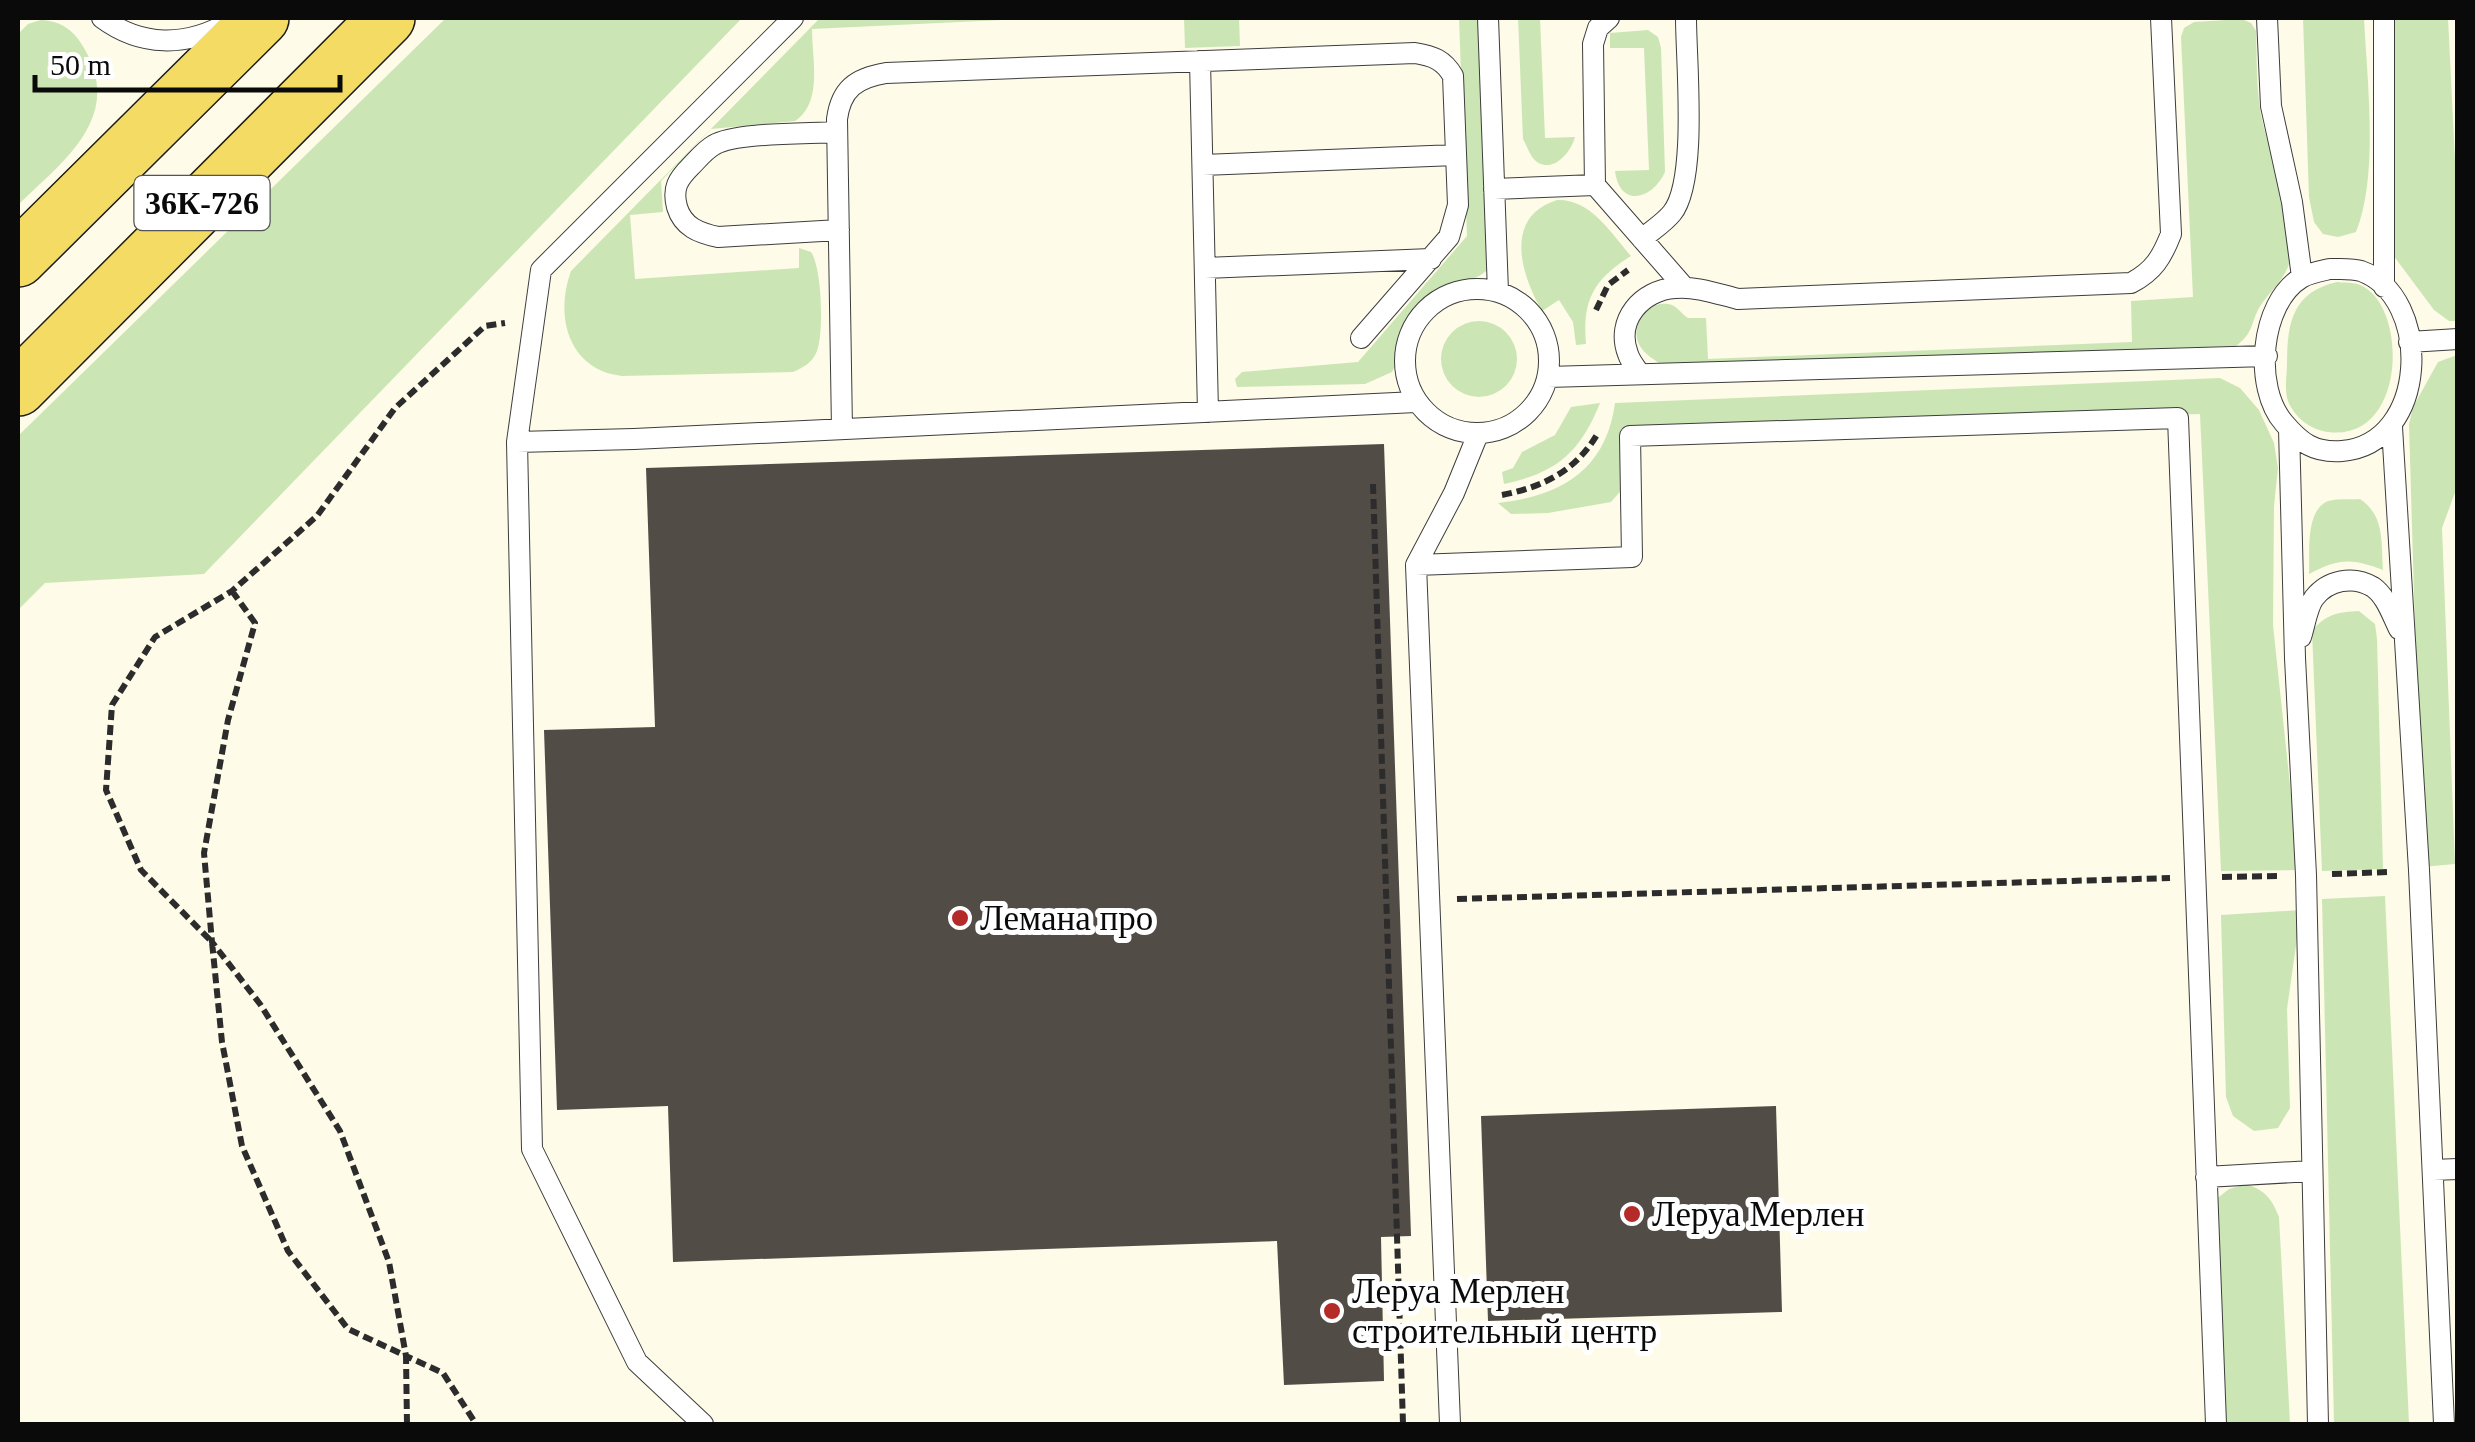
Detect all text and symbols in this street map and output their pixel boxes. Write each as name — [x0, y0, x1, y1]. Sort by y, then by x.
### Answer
scale bar — [35, 30, 340, 92]
text: 50 m — [50, 48, 111, 81]
road number: 36К-726 — [134, 176, 270, 230]
place label: Лемана про — [980, 899, 1153, 938]
marker: Лемана про — [949, 907, 971, 929]
place label: Леруа Мерлен — [1652, 1195, 1864, 1234]
marker: Леруа Мерлен — [1621, 1203, 1643, 1225]
place label: Леруа Мерлен строительный центр — [1352, 1272, 1657, 1351]
marker: Леруа Мерлен строительный центр — [1321, 1300, 1343, 1322]

